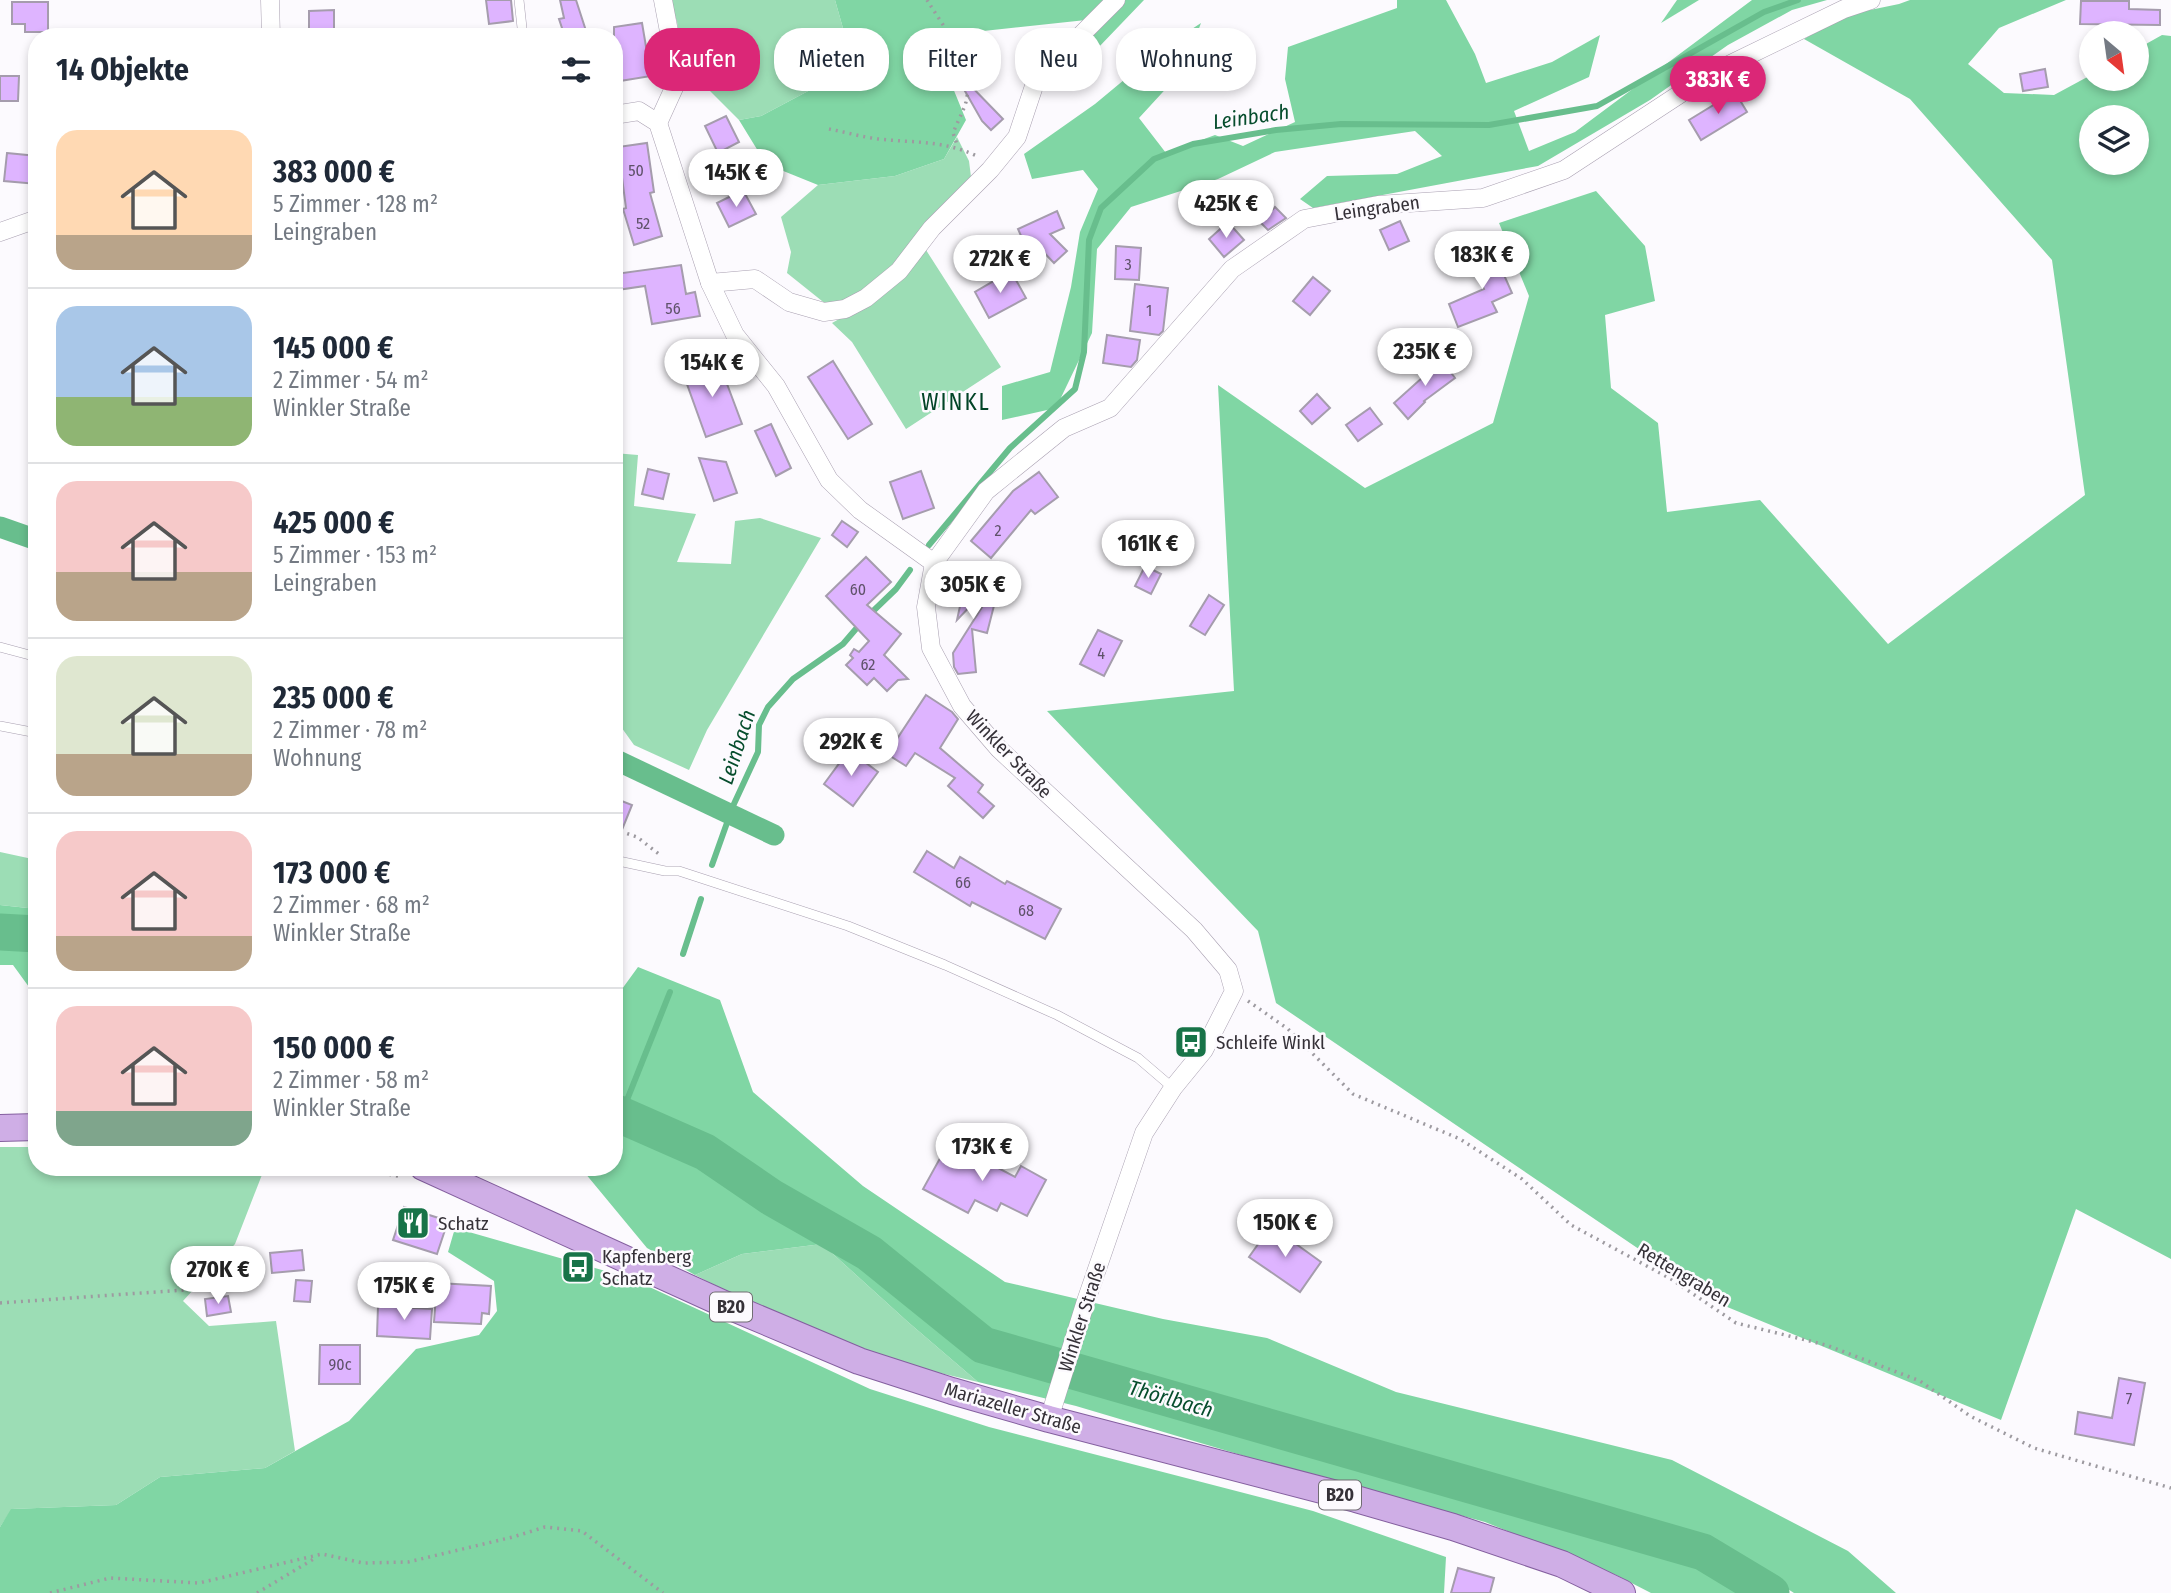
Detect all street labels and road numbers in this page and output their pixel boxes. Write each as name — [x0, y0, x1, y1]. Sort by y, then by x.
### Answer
street label: Leingraben — [1333, 191, 1421, 225]
street label: Winkler Straße — [961, 705, 1057, 803]
street label: Rettengraben — [1633, 1238, 1735, 1312]
street label: Winkler Straße — [1053, 1259, 1111, 1375]
road number: B20 — [710, 1292, 752, 1322]
street label: Mariazeller Straße — [942, 1377, 1084, 1439]
road number: B20 — [1319, 1480, 1361, 1510]

